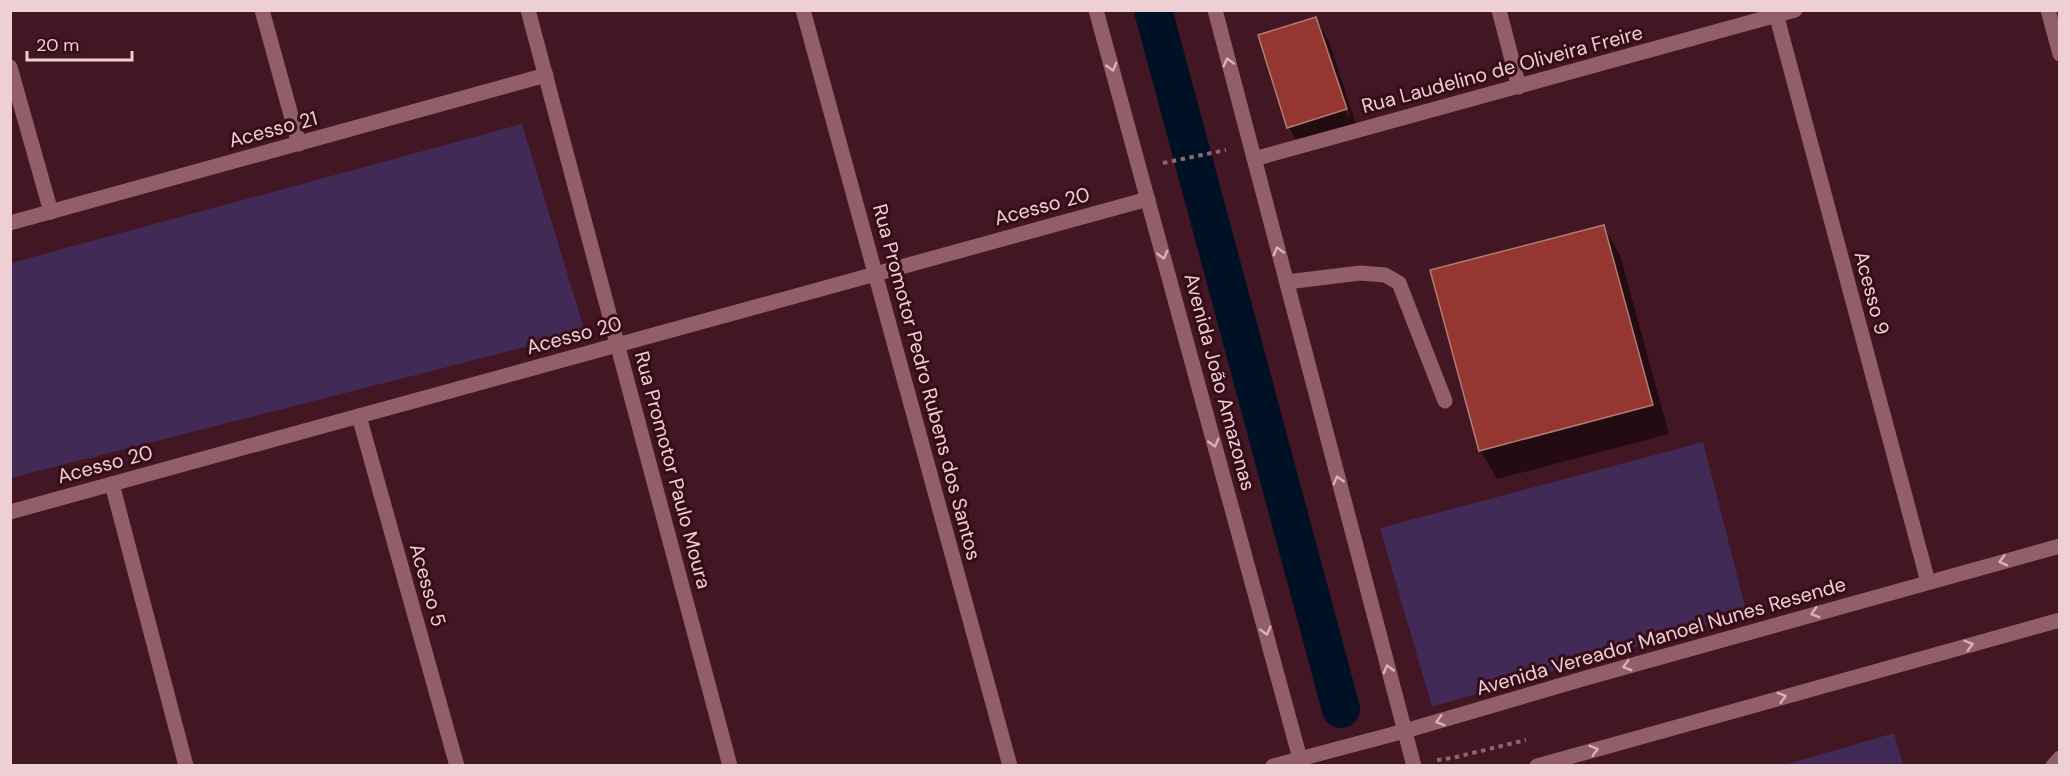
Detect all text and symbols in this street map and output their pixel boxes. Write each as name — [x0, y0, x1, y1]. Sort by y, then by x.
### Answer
street label: Rua Laudelino de Oliveira Freire — [1358, 19, 1646, 119]
scale bar — [27, 24, 132, 62]
text: 20 m — [36, 33, 79, 57]
one-way arrow — [1223, 57, 1236, 67]
one-way arrow — [1105, 61, 1117, 72]
street label: Acesso 21 — [226, 105, 320, 153]
street label: Acesso 20 — [991, 181, 1093, 231]
street label: Rua Promotor Pedro Rubens dos Santos — [867, 201, 987, 563]
one-way arrow — [1273, 246, 1286, 256]
street label: Acesso 9 — [1848, 248, 1896, 338]
one-way arrow — [1156, 249, 1168, 260]
street label: Avenida João Amazonas — [1178, 270, 1262, 494]
street label: Acesso 20 — [523, 310, 625, 360]
street label: Rua Promotor Paulo Moura — [629, 348, 717, 592]
one-way arrow — [1207, 438, 1220, 448]
street label: Acesso 20 — [54, 439, 156, 489]
one-way arrow — [1333, 475, 1346, 485]
street label: Acesso 5 — [404, 541, 452, 629]
one-way arrow — [1998, 554, 2009, 566]
street label: Avenida Vereador Manoel Nunes Resende — [1473, 571, 1849, 701]
one-way arrow — [1810, 606, 1820, 619]
one-way arrow — [1258, 626, 1271, 636]
one-way arrow — [1964, 640, 1974, 652]
one-way arrow — [1623, 659, 1633, 671]
one-way arrow — [1382, 664, 1395, 674]
one-way arrow — [1776, 692, 1786, 705]
one-way arrow — [1435, 714, 1446, 726]
one-way arrow — [1588, 745, 1599, 757]

